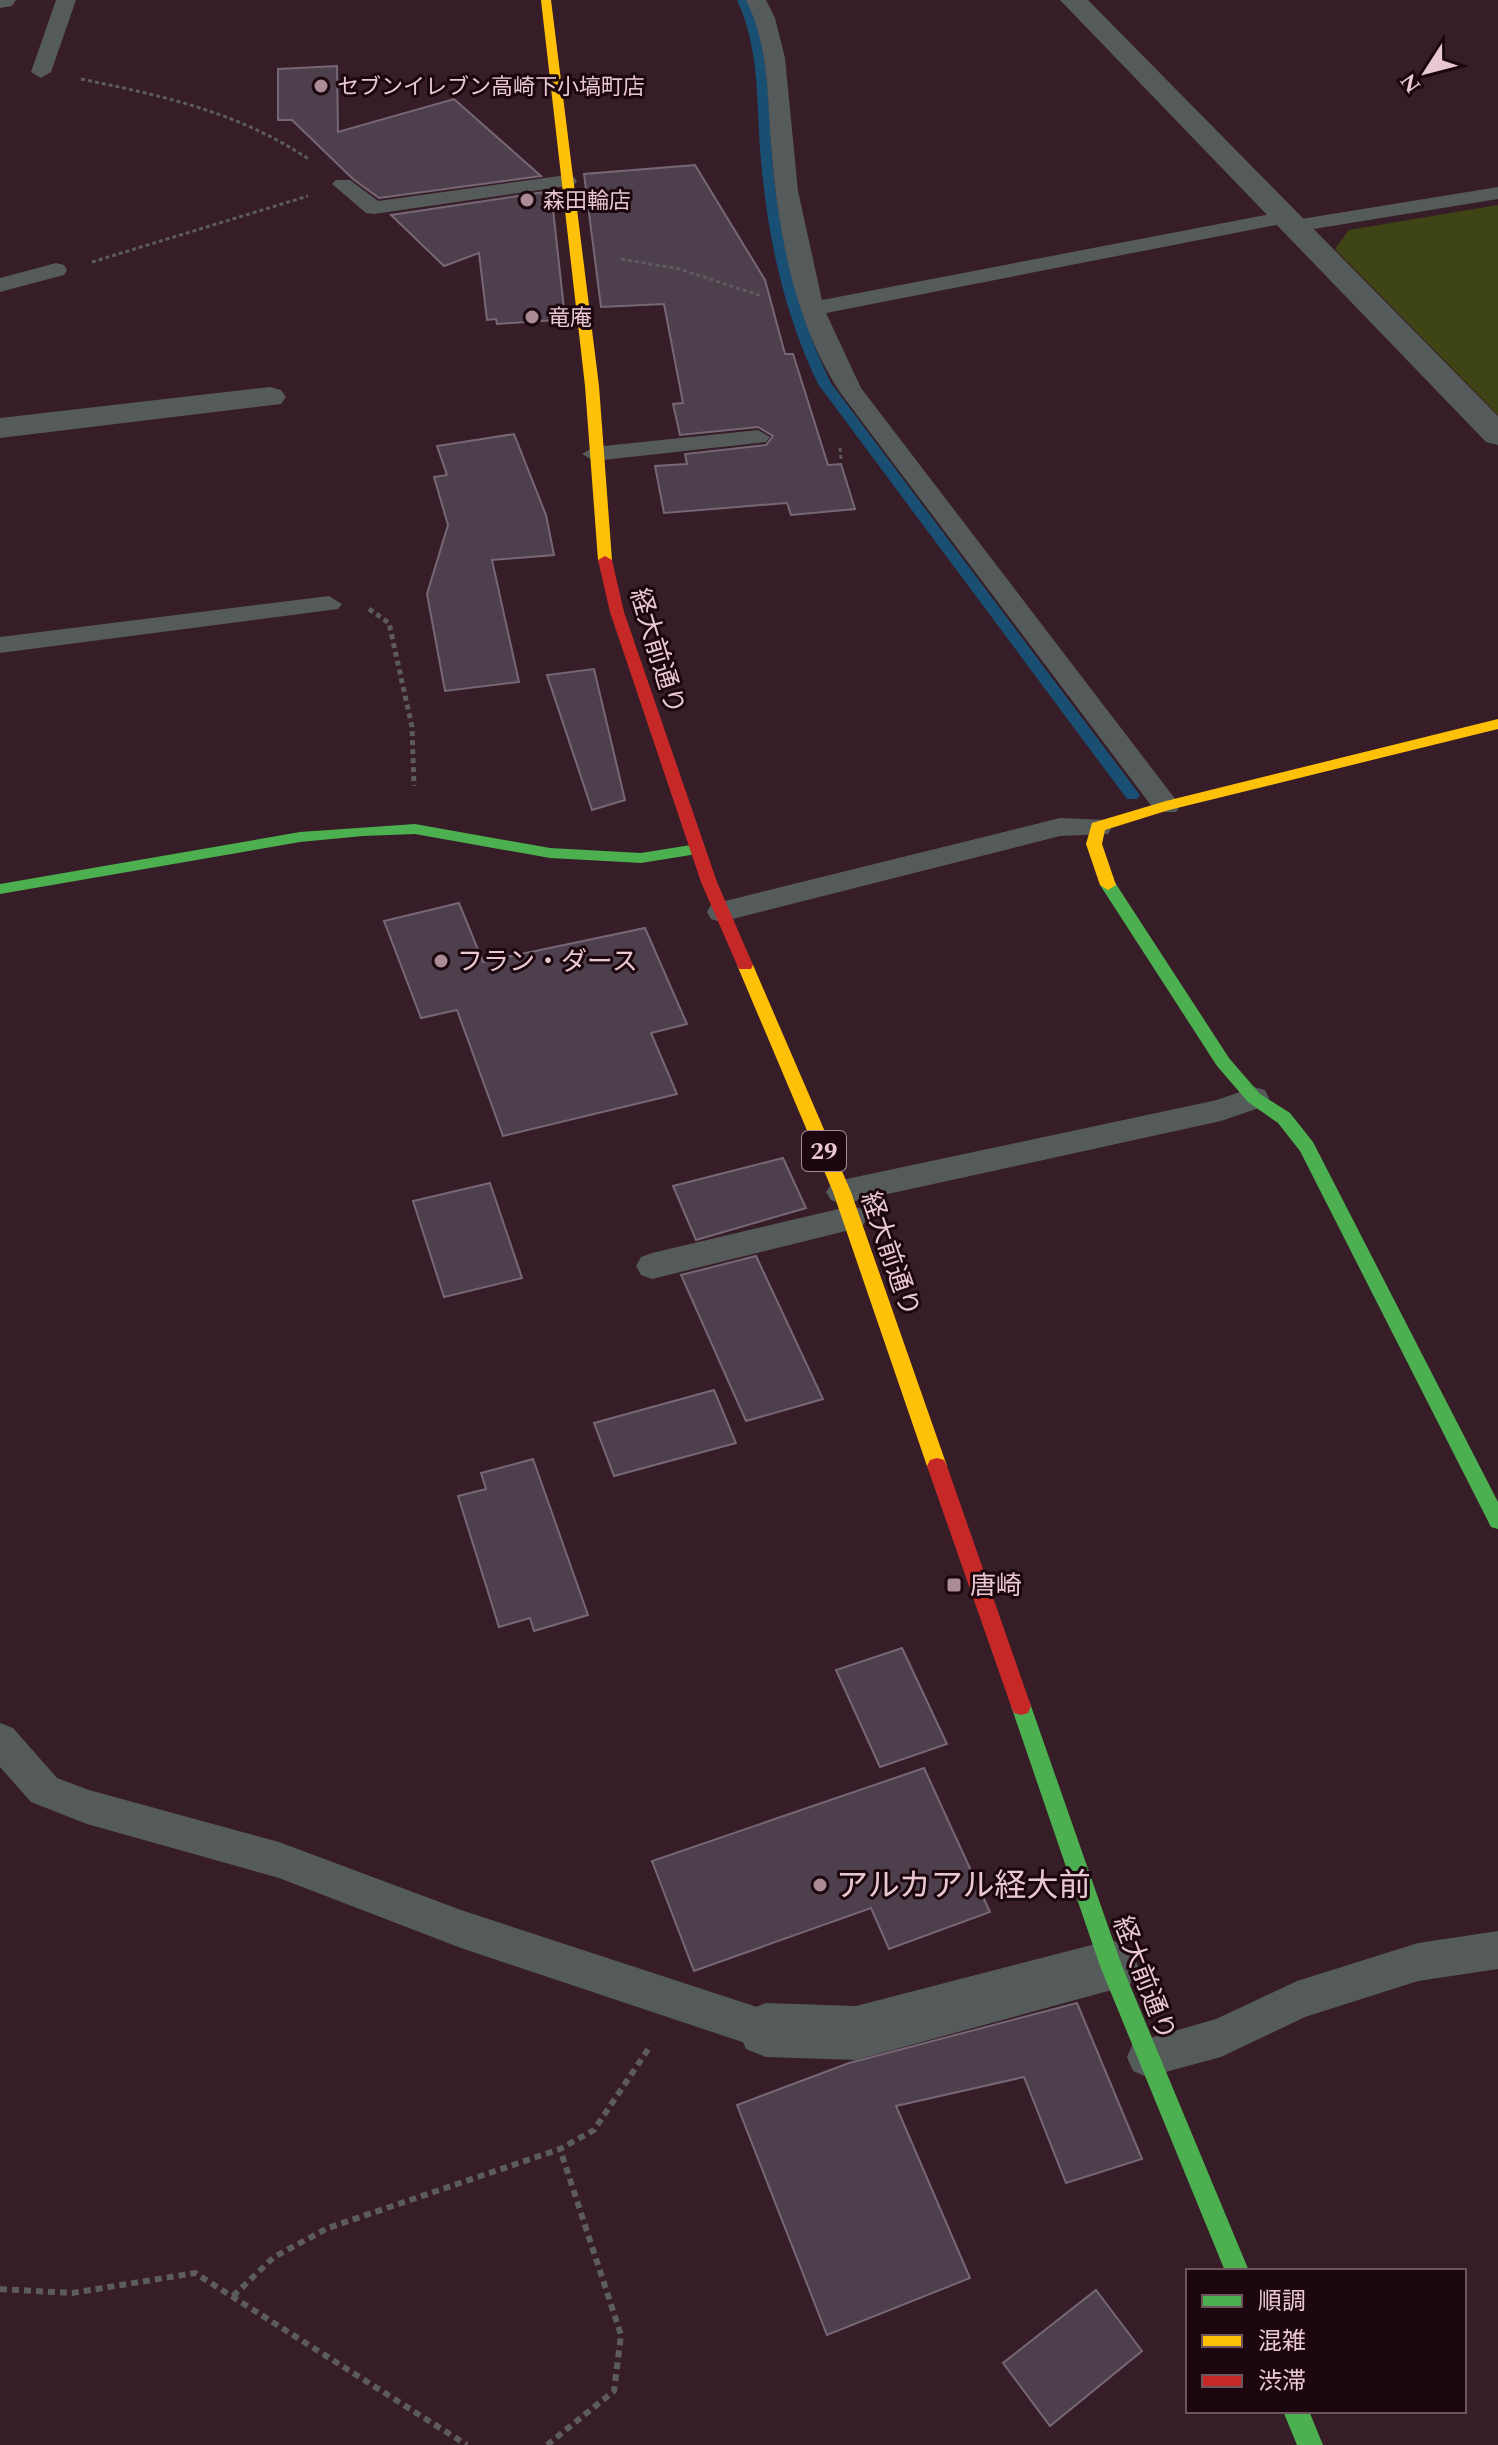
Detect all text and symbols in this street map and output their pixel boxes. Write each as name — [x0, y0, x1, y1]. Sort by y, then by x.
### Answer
north arrow — [1386, 32, 1466, 112]
text: N — [1392, 66, 1430, 100]
place label: セブンイレブン高崎下小塙町店 — [337, 71, 645, 104]
marker: セブンイレブン高崎下小塙町店 — [312, 77, 330, 95]
place label: 森田輪店 — [543, 185, 631, 218]
marker: 森田輪店 — [518, 191, 536, 209]
place label: 竜庵 — [548, 302, 592, 335]
marker: 竜庵 — [523, 308, 541, 326]
street label: 経大前通り — [619, 583, 695, 719]
place label: フラン・ダース — [457, 942, 638, 982]
marker: フラン・ダース — [432, 952, 450, 970]
road number: 29 — [802, 1131, 846, 1171]
street label: 経大前通り — [850, 1186, 930, 1322]
place label: 唐崎 — [970, 1566, 1022, 1606]
marker: 唐崎 — [945, 1576, 963, 1594]
place label: アルカアル経大前 — [836, 1862, 1090, 1911]
marker: アルカアル経大前 — [811, 1876, 829, 1894]
street label: 経大前通り — [1102, 1911, 1186, 2046]
legend — [1186, 2269, 1466, 2413]
text: 順調 — [1258, 2284, 1306, 2320]
text: 混雑 — [1258, 2324, 1306, 2360]
text: 渋滞 — [1258, 2364, 1306, 2400]

